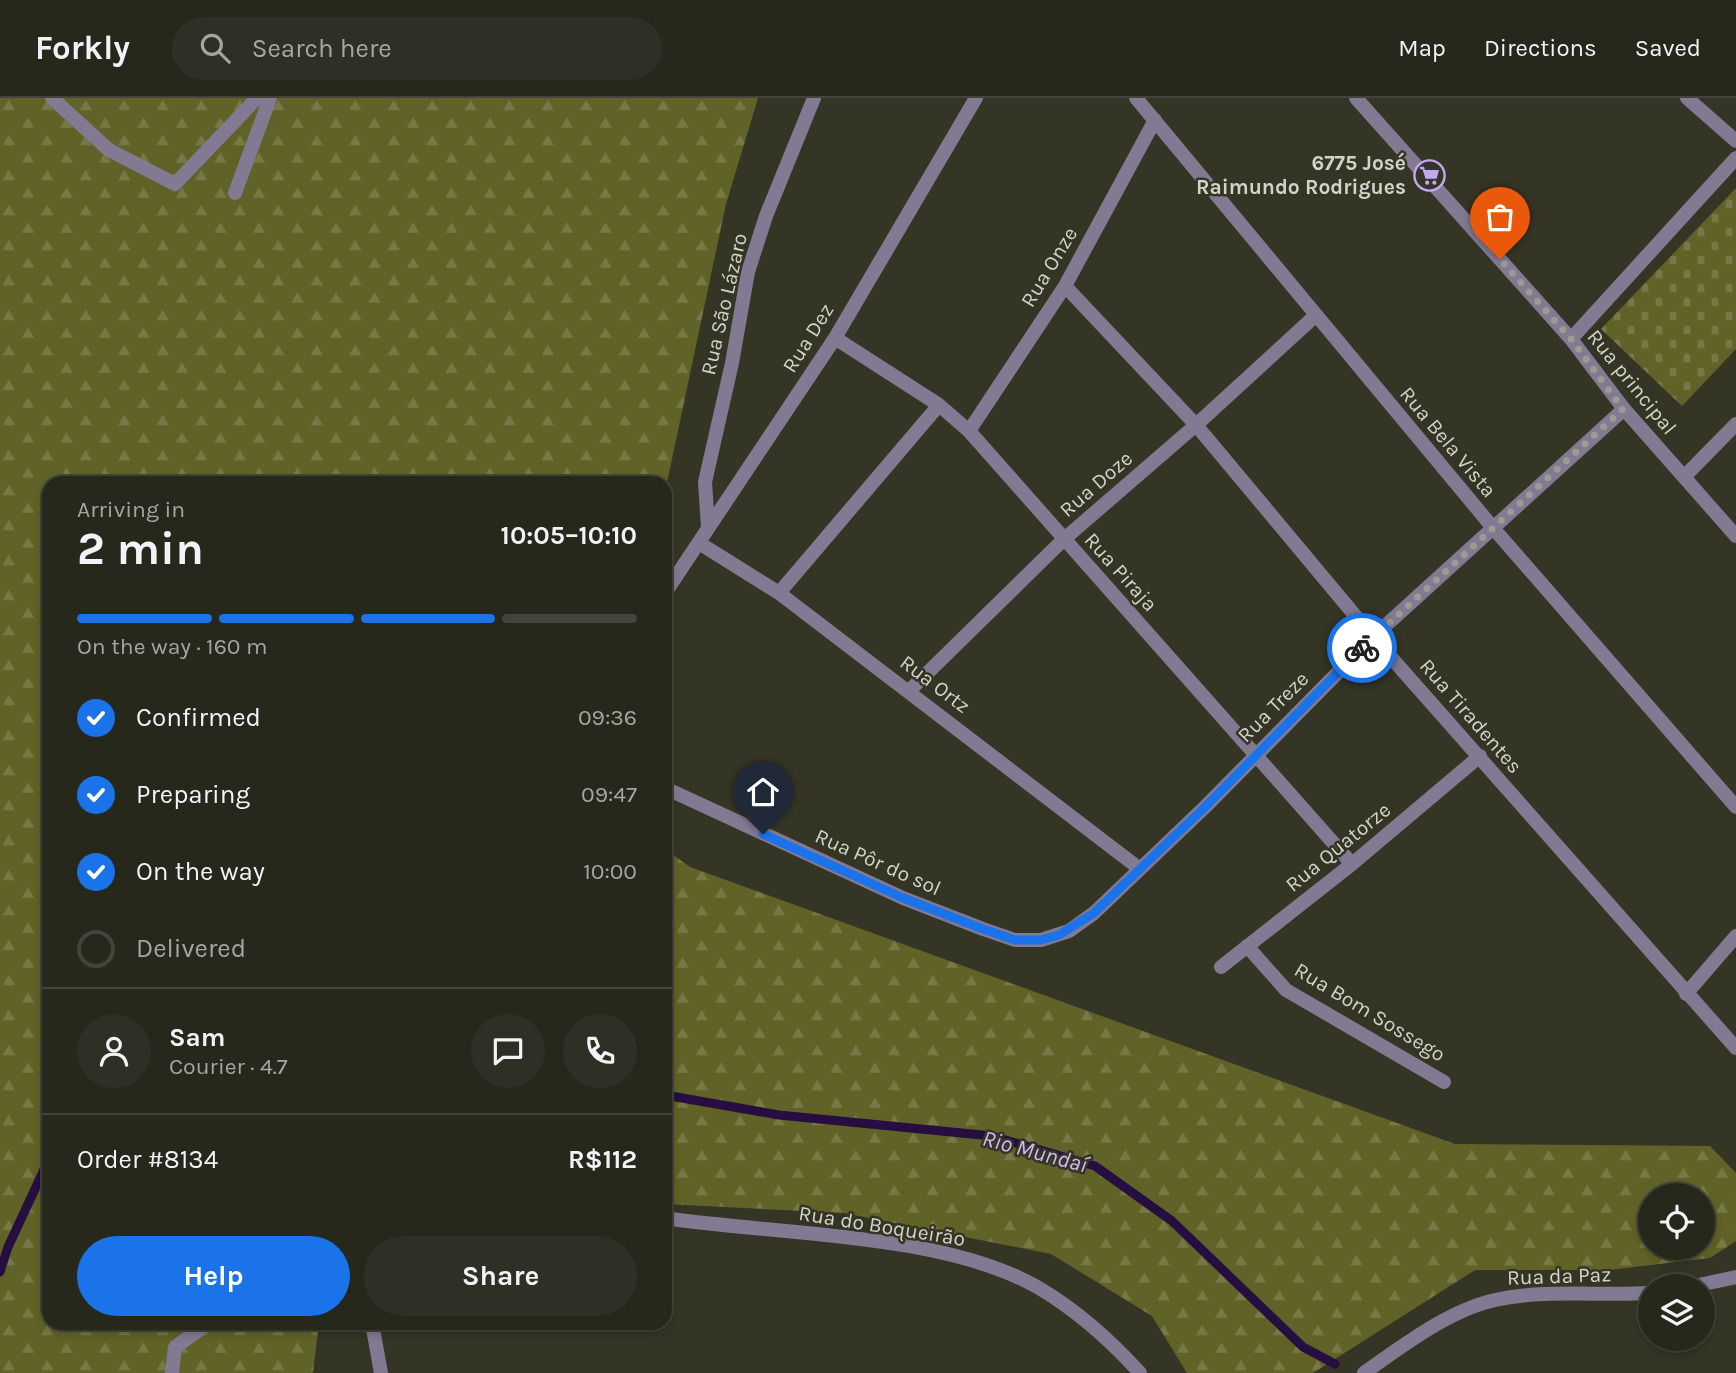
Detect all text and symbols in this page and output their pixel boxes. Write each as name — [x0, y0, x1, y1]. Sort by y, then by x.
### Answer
search box — [172, 17, 662, 80]
text: Forkly — [35, 29, 130, 67]
icon: search — [196, 29, 234, 67]
text: Search here — [252, 33, 392, 64]
text: Map — [1398, 34, 1446, 62]
text: Directions — [1484, 34, 1597, 62]
text: Saved — [1635, 34, 1701, 62]
place label: 6775 José Raimundo Rodrigues — [1196, 151, 1406, 199]
supermarket icon: 6775 José Raimundo Rodrigues — [1412, 158, 1446, 192]
pin — [1470, 187, 1530, 259]
icon: bag — [1481, 198, 1519, 236]
street label: Rua Onze — [1016, 223, 1082, 311]
street label: Rua São Lázaro — [696, 231, 752, 377]
street label: Rua Dez — [777, 299, 839, 377]
street label: Rua principal — [1582, 325, 1682, 439]
street label: Rua Bela Vista — [1395, 382, 1501, 502]
street label: Rua Doze — [1055, 446, 1137, 522]
text: Arriving in — [77, 496, 185, 523]
text: 10:05–10:10 — [501, 520, 637, 551]
text: 2 min — [77, 522, 204, 576]
street label: Rua Piraja — [1080, 528, 1162, 616]
courier — [1327, 613, 1397, 683]
icon: bike — [1343, 629, 1381, 667]
text: On the way · 160 m — [77, 633, 267, 660]
street label: Rua Ortz — [895, 650, 975, 718]
street label: Rua Tiradentes — [1415, 654, 1527, 778]
street label: Rua Treze — [1233, 667, 1313, 747]
icon: check — [77, 699, 115, 737]
text: Confirmed — [136, 702, 261, 733]
text: 09:36 — [578, 704, 637, 731]
pin — [733, 762, 793, 834]
icon: home — [744, 773, 782, 811]
icon: check — [77, 776, 115, 814]
text: Preparing — [136, 779, 250, 810]
text: 09:47 — [581, 781, 637, 808]
street label: Rua Quatorze — [1281, 797, 1395, 897]
street label: Rua Pôr do sol — [811, 824, 945, 900]
icon: check — [77, 853, 115, 891]
text: On the way — [136, 856, 265, 887]
text: 10:00 — [583, 858, 637, 885]
text: Delivered — [136, 933, 246, 964]
street label: Rua Bom Sossego — [1290, 958, 1450, 1066]
button: person — [77, 1014, 151, 1088]
button: chat — [471, 1014, 545, 1088]
button: phone — [563, 1014, 637, 1088]
text: Sam — [169, 1022, 225, 1053]
text: Courier · 4.7 — [169, 1053, 288, 1080]
water label: Rio Mundaí — [979, 1124, 1093, 1179]
text: Order #8134 — [77, 1144, 218, 1175]
text: R$112 — [568, 1144, 637, 1175]
map controls — [1638, 1183, 1715, 1351]
button: locate — [1638, 1183, 1715, 1260]
street label: Rua do Boqueirão — [797, 1201, 967, 1251]
button: Help — [77, 1236, 350, 1316]
button: Share — [364, 1236, 637, 1316]
street label: Rua da Paz — [1506, 1262, 1612, 1290]
button: layers — [1638, 1274, 1715, 1351]

